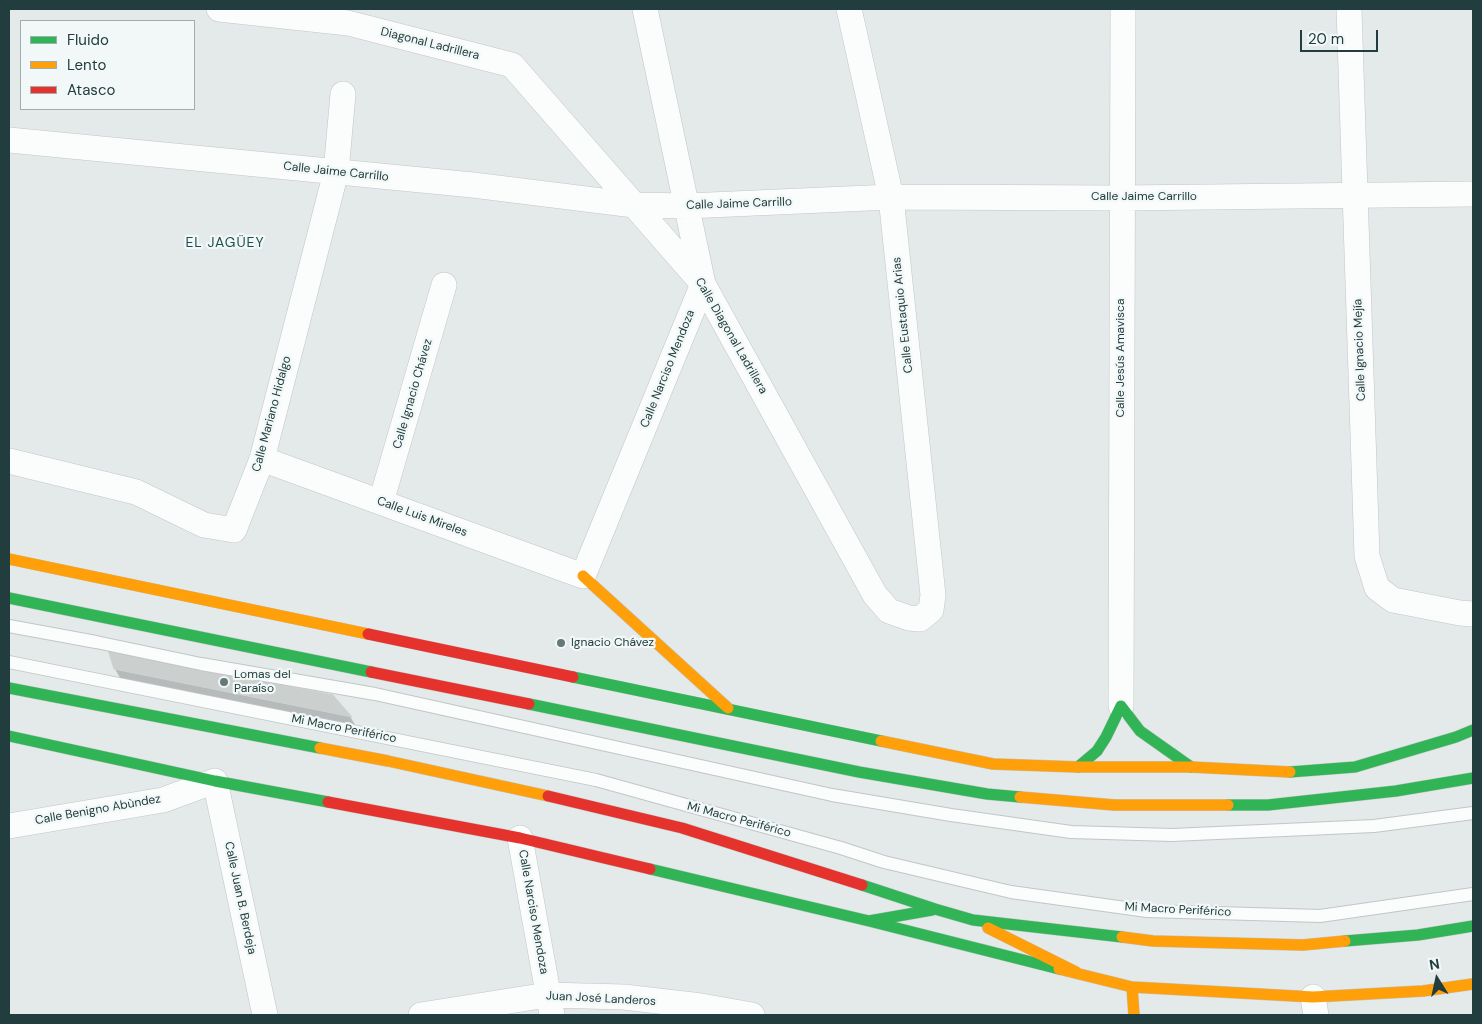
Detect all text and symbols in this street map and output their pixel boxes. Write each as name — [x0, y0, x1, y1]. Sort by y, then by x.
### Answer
legend — [20, 20, 195, 110]
scale bar — [1302, 20, 1380, 52]
street label: Diagonal Ladrillera — [379, 25, 481, 63]
text: 20 m — [1308, 29, 1344, 49]
text: Fluido — [67, 30, 109, 50]
text: Lento — [67, 55, 106, 75]
text: Atasco — [67, 80, 115, 100]
street label: Calle Jaime Carrillo — [283, 159, 389, 185]
street label: Calle Jaime Carrillo — [1091, 190, 1197, 204]
street label: Calle Jaime Carrillo — [686, 195, 792, 213]
district label: EL JAGÜEY — [184, 235, 266, 251]
street label: Calle Eustaquio Arias — [890, 256, 916, 374]
street label: Calle Diagonal Ladrillera — [692, 275, 770, 397]
street label: Calle Jesús Amavisca — [1114, 298, 1128, 418]
street label: Calle Ignacio Mejía — [1351, 299, 1369, 401]
street label: Calle Narciso Mendoza — [638, 308, 698, 430]
street label: Calle Ignacio Chávez — [390, 337, 436, 451]
street label: Calle Mariano Hidalgo — [250, 354, 294, 474]
street label: Calle Luis Mireles — [375, 494, 469, 540]
place label: Ignacio Chávez — [571, 636, 654, 650]
marker: Ignacio Chávez — [555, 637, 567, 649]
place label: Lomas del Paraíso — [234, 668, 291, 696]
marker: Lomas del Paraíso — [218, 676, 230, 688]
street label: Mi Macro Periférico — [290, 712, 398, 746]
street label: Calle Benigno Abùndez — [34, 792, 162, 828]
street label: Mi Macro Periférico — [686, 799, 792, 841]
street label: Calle Juan B. Berdeja — [221, 840, 259, 956]
street label: Calle Narciso Mendoza — [515, 849, 551, 975]
street label: Mi Macro Periférico — [1124, 900, 1232, 920]
north arrow — [1412, 954, 1462, 1004]
text: N — [1428, 954, 1441, 974]
street label: Juan José Landeros — [546, 989, 656, 1009]

